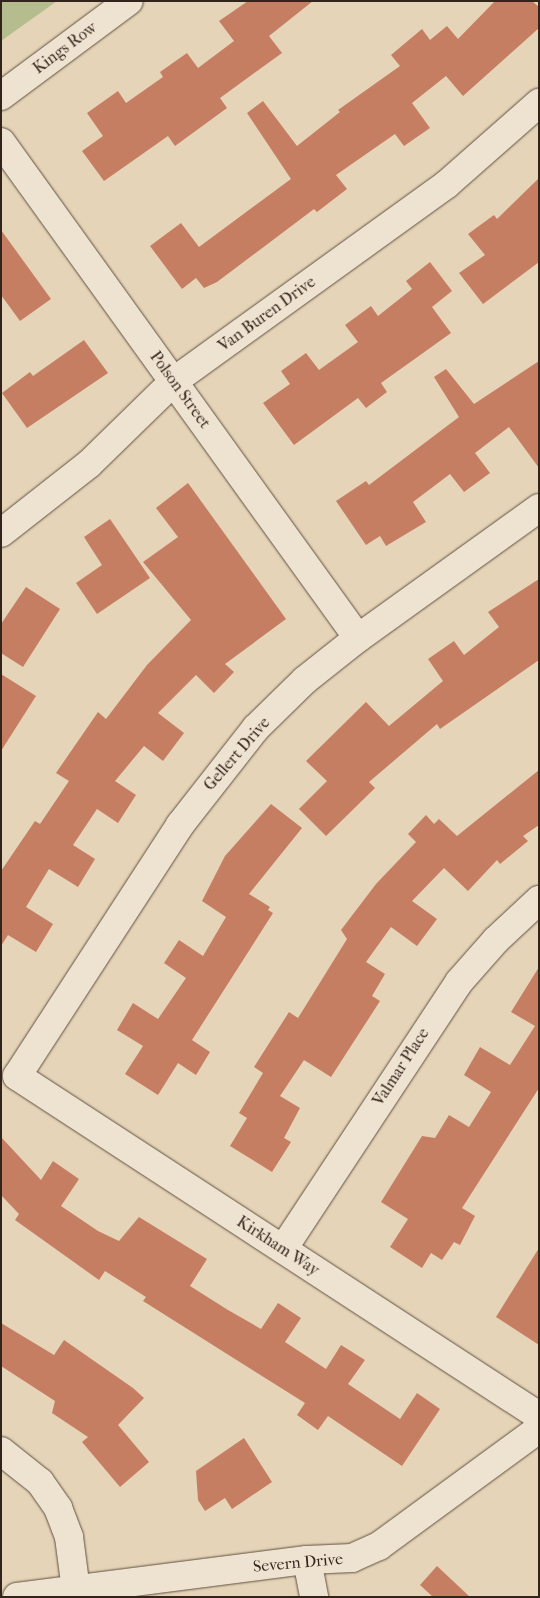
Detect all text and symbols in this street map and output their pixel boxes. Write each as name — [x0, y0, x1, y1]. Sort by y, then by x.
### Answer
street label: Kings Row — [29, 18, 101, 78]
street label: Van Buren Drive — [215, 272, 319, 356]
street label: Polson Street — [146, 348, 214, 432]
street label: Gellert Drive — [200, 713, 274, 795]
street label: Valmar Place — [369, 1025, 433, 1109]
street label: Kirkham Way — [233, 1212, 323, 1280]
street label: Severn Drive — [252, 1550, 344, 1576]

